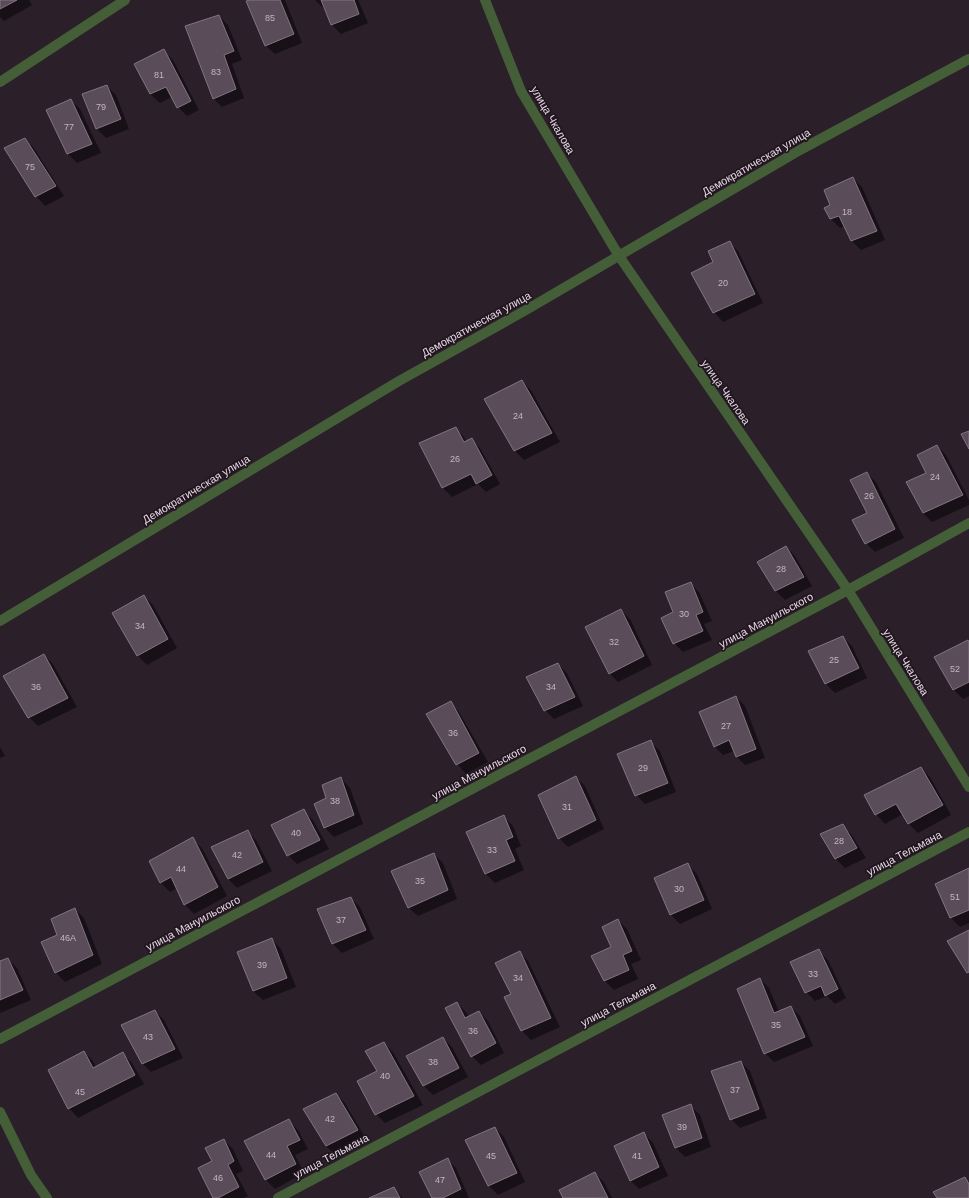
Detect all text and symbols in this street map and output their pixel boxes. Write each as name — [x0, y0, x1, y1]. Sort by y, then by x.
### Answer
house number: 85 — [265, 13, 275, 23]
house number: 83 — [211, 67, 221, 77]
house number: 81 — [154, 70, 164, 80]
street label: улица Чкалова — [529, 84, 578, 157]
house number: 79 — [96, 102, 106, 112]
house number: 77 — [64, 122, 74, 132]
street label: Демократическая улица — [700, 126, 813, 198]
house number: 75 — [25, 162, 35, 172]
house number: 18 — [842, 207, 852, 217]
house number: 20 — [718, 278, 728, 288]
street label: Демократическая улица — [419, 289, 533, 359]
street label: улица Чкалова — [699, 357, 753, 427]
house number: 24 — [513, 411, 523, 421]
street label: Демократическая улица — [140, 452, 253, 526]
house number: 26 — [450, 454, 460, 464]
house number: 24 — [930, 472, 940, 482]
house number: 26 — [864, 491, 874, 501]
house number: 28 — [776, 564, 786, 574]
street label: улица Мануильского — [717, 590, 815, 650]
house number: 30 — [679, 609, 689, 619]
house number: 34 — [135, 621, 145, 631]
street label: улица Чкалова — [881, 626, 932, 698]
house number: 32 — [609, 637, 619, 647]
house number: 25 — [829, 655, 839, 665]
house number: 52 — [950, 664, 960, 674]
house number: 36 — [31, 682, 41, 692]
house number: 34 — [546, 682, 556, 692]
house number: 27 — [721, 721, 731, 731]
house number: 36 — [448, 728, 458, 738]
street label: улица Мануильского — [430, 742, 528, 802]
house number: 29 — [638, 763, 648, 773]
house number: 38 — [330, 796, 340, 806]
house number: 31 — [562, 802, 572, 812]
house number: 40 — [291, 828, 301, 838]
street label: улица Тельмана — [864, 828, 944, 878]
house number: 28 — [834, 836, 844, 846]
house number: 33 — [487, 845, 497, 855]
house number: 42 — [232, 850, 242, 860]
house number: 44 — [176, 864, 186, 874]
house number: 35 — [415, 876, 425, 886]
house number: 30 — [674, 884, 684, 894]
house number: 51 — [950, 892, 960, 902]
street label: улица Мануильского — [144, 893, 242, 953]
house number: 37 — [336, 915, 346, 925]
house number: 46А — [60, 933, 76, 943]
house number: 39 — [257, 960, 267, 970]
house number: 33 — [808, 969, 818, 979]
house number: 34 — [513, 973, 523, 983]
street label: улица Тельмана — [578, 979, 658, 1029]
house number: 35 — [771, 1020, 781, 1030]
house number: 36 — [468, 1026, 478, 1036]
house number: 43 — [143, 1032, 153, 1042]
house number: 38 — [428, 1057, 438, 1067]
house number: 40 — [380, 1071, 390, 1081]
house number: 37 — [730, 1085, 740, 1095]
house number: 45 — [75, 1087, 85, 1097]
house number: 42 — [325, 1114, 335, 1124]
house number: 39 — [677, 1122, 687, 1132]
street label: улица Тельмана — [291, 1131, 371, 1181]
house number: 44 — [266, 1150, 276, 1160]
house number: 45 — [486, 1151, 496, 1161]
house number: 41 — [632, 1151, 642, 1161]
house number: 46 — [213, 1173, 223, 1183]
house number: 47 — [435, 1175, 445, 1185]

